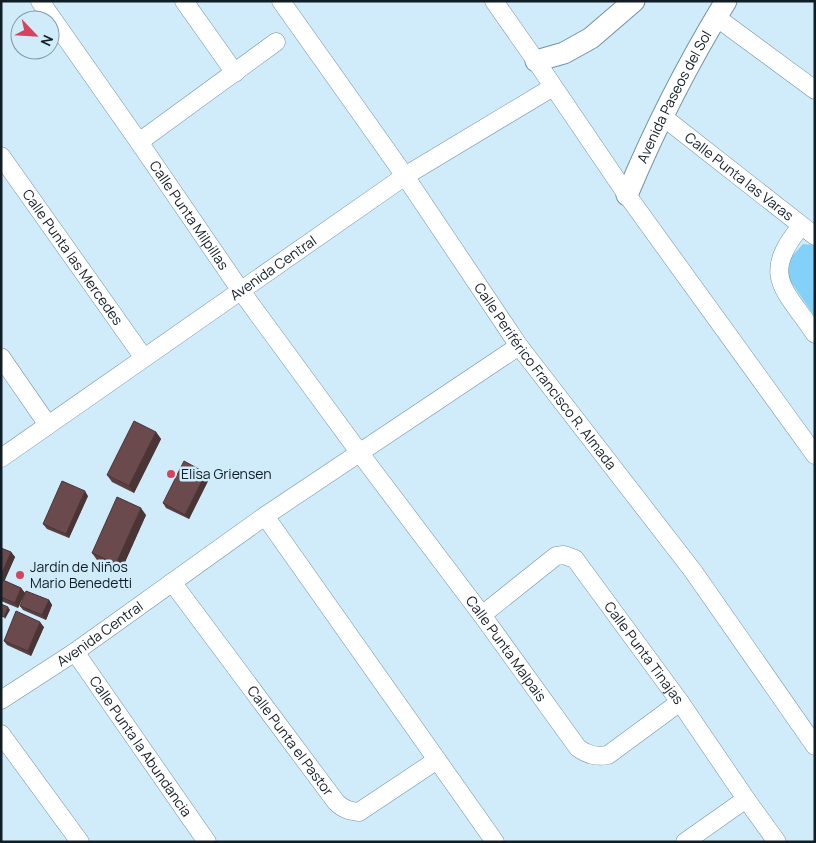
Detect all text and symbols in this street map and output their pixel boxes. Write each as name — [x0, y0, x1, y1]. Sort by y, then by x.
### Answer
north arrow — [10, 10, 60, 60]
street label: Avenida Paseos del Sol — [632, 27, 715, 166]
text: N — [36, 32, 58, 49]
street label: Calle Punta las Varas — [681, 127, 798, 225]
street label: Calle Punta Milpillas — [145, 157, 234, 273]
street label: Calle Punta las Mercedes — [18, 185, 128, 329]
street label: Avenida Central — [226, 231, 320, 304]
street label: Calle Periférico Francisco R. Almada — [470, 279, 621, 473]
place label: Elisa Griensen — [181, 464, 272, 483]
marker: Elisa Griensen — [165, 468, 177, 480]
place label: Jardín de Niños Mario Benedetti — [30, 557, 132, 592]
marker: Jardín de Niños Mario Benedetti — [14, 569, 26, 581]
street label: Calle Punta Malpais — [462, 592, 551, 705]
street label: Avenida Central — [53, 596, 147, 670]
street label: Calle Punta Tinajas — [600, 597, 688, 708]
street label: Calle Punta la Abundancia — [85, 672, 197, 820]
street label: Calle Punta el Pastor — [243, 681, 338, 799]

